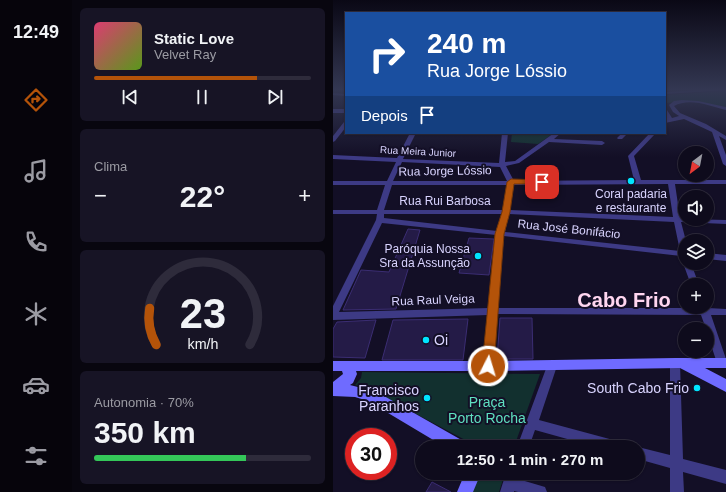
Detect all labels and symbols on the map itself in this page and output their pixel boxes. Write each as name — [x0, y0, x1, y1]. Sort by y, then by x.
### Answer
street label: Rua Meira Junior — [380, 144, 457, 159]
north arrow — [678, 146, 714, 182]
street label: Rua Jorge Lóssio — [398, 163, 492, 179]
pin — [525, 165, 559, 199]
marker: Coral padaria e restaurante — [626, 176, 636, 186]
place label: Coral padaria e restaurante — [595, 187, 667, 215]
street label: Rua Rui Barbosa — [399, 194, 491, 208]
street label: Rua José Bonifácio — [517, 217, 621, 241]
place label: Paróquia Nossa Sra da Assunção — [379, 242, 470, 270]
marker: Paróquia Nossa Sra da Assunção — [473, 251, 483, 261]
district label: Cabo Frio — [577, 289, 671, 311]
street label: Rua Raul Veiga — [391, 292, 475, 308]
place label: Oi — [434, 332, 448, 348]
marker: Oi — [421, 335, 431, 345]
position arrow — [467, 345, 509, 387]
place label: South Cabo Frio — [587, 380, 689, 396]
place label: Francisco Paranhos — [358, 382, 419, 414]
marker: South Cabo Frio — [692, 383, 702, 393]
marker: Francisco Paranhos — [422, 393, 432, 403]
park label: Praça Porto Rocha — [448, 394, 526, 426]
speed limit sign: 30 — [345, 428, 397, 480]

